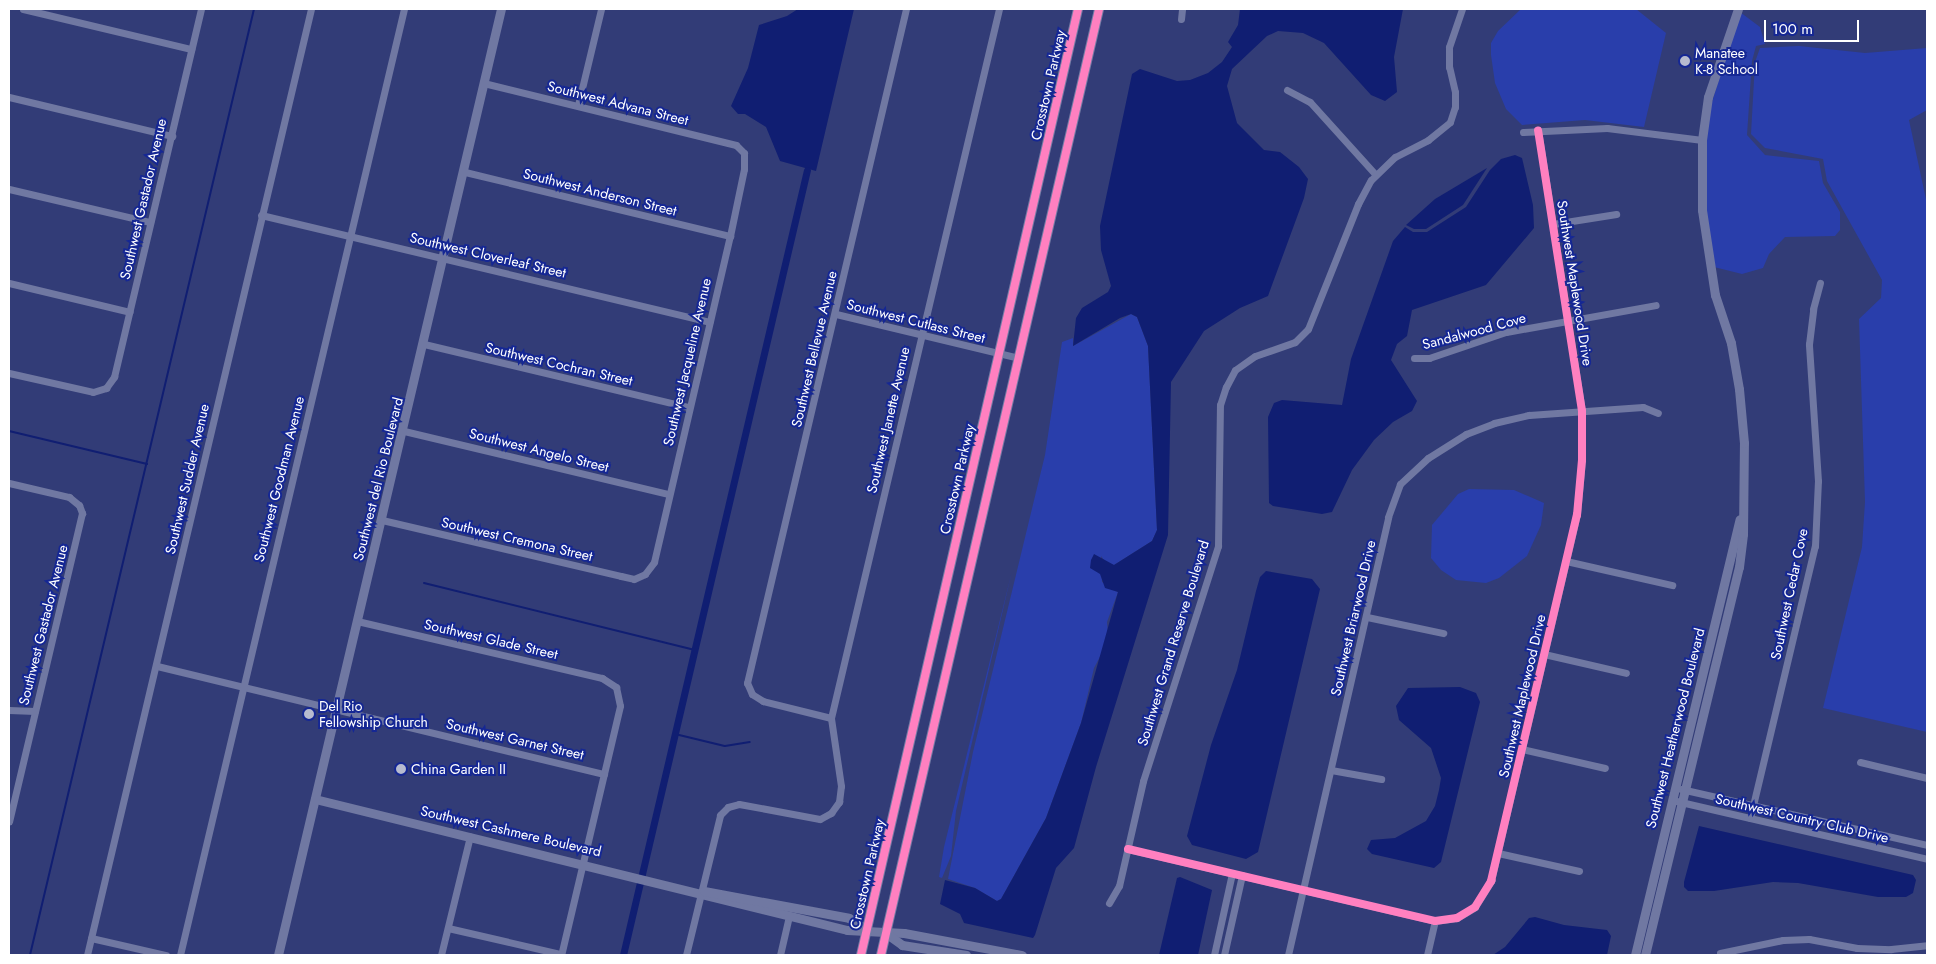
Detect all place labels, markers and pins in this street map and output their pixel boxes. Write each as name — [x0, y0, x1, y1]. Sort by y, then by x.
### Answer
place label: Manatee K-8 School — [1695, 45, 1758, 78]
marker: Manatee K-8 School — [1679, 55, 1691, 67]
place label: Del Rio Fellowship Church — [319, 698, 428, 730]
marker: Del Rio Fellowship Church — [303, 708, 315, 720]
place label: China Garden II — [411, 761, 506, 777]
marker: China Garden II — [395, 763, 407, 775]

